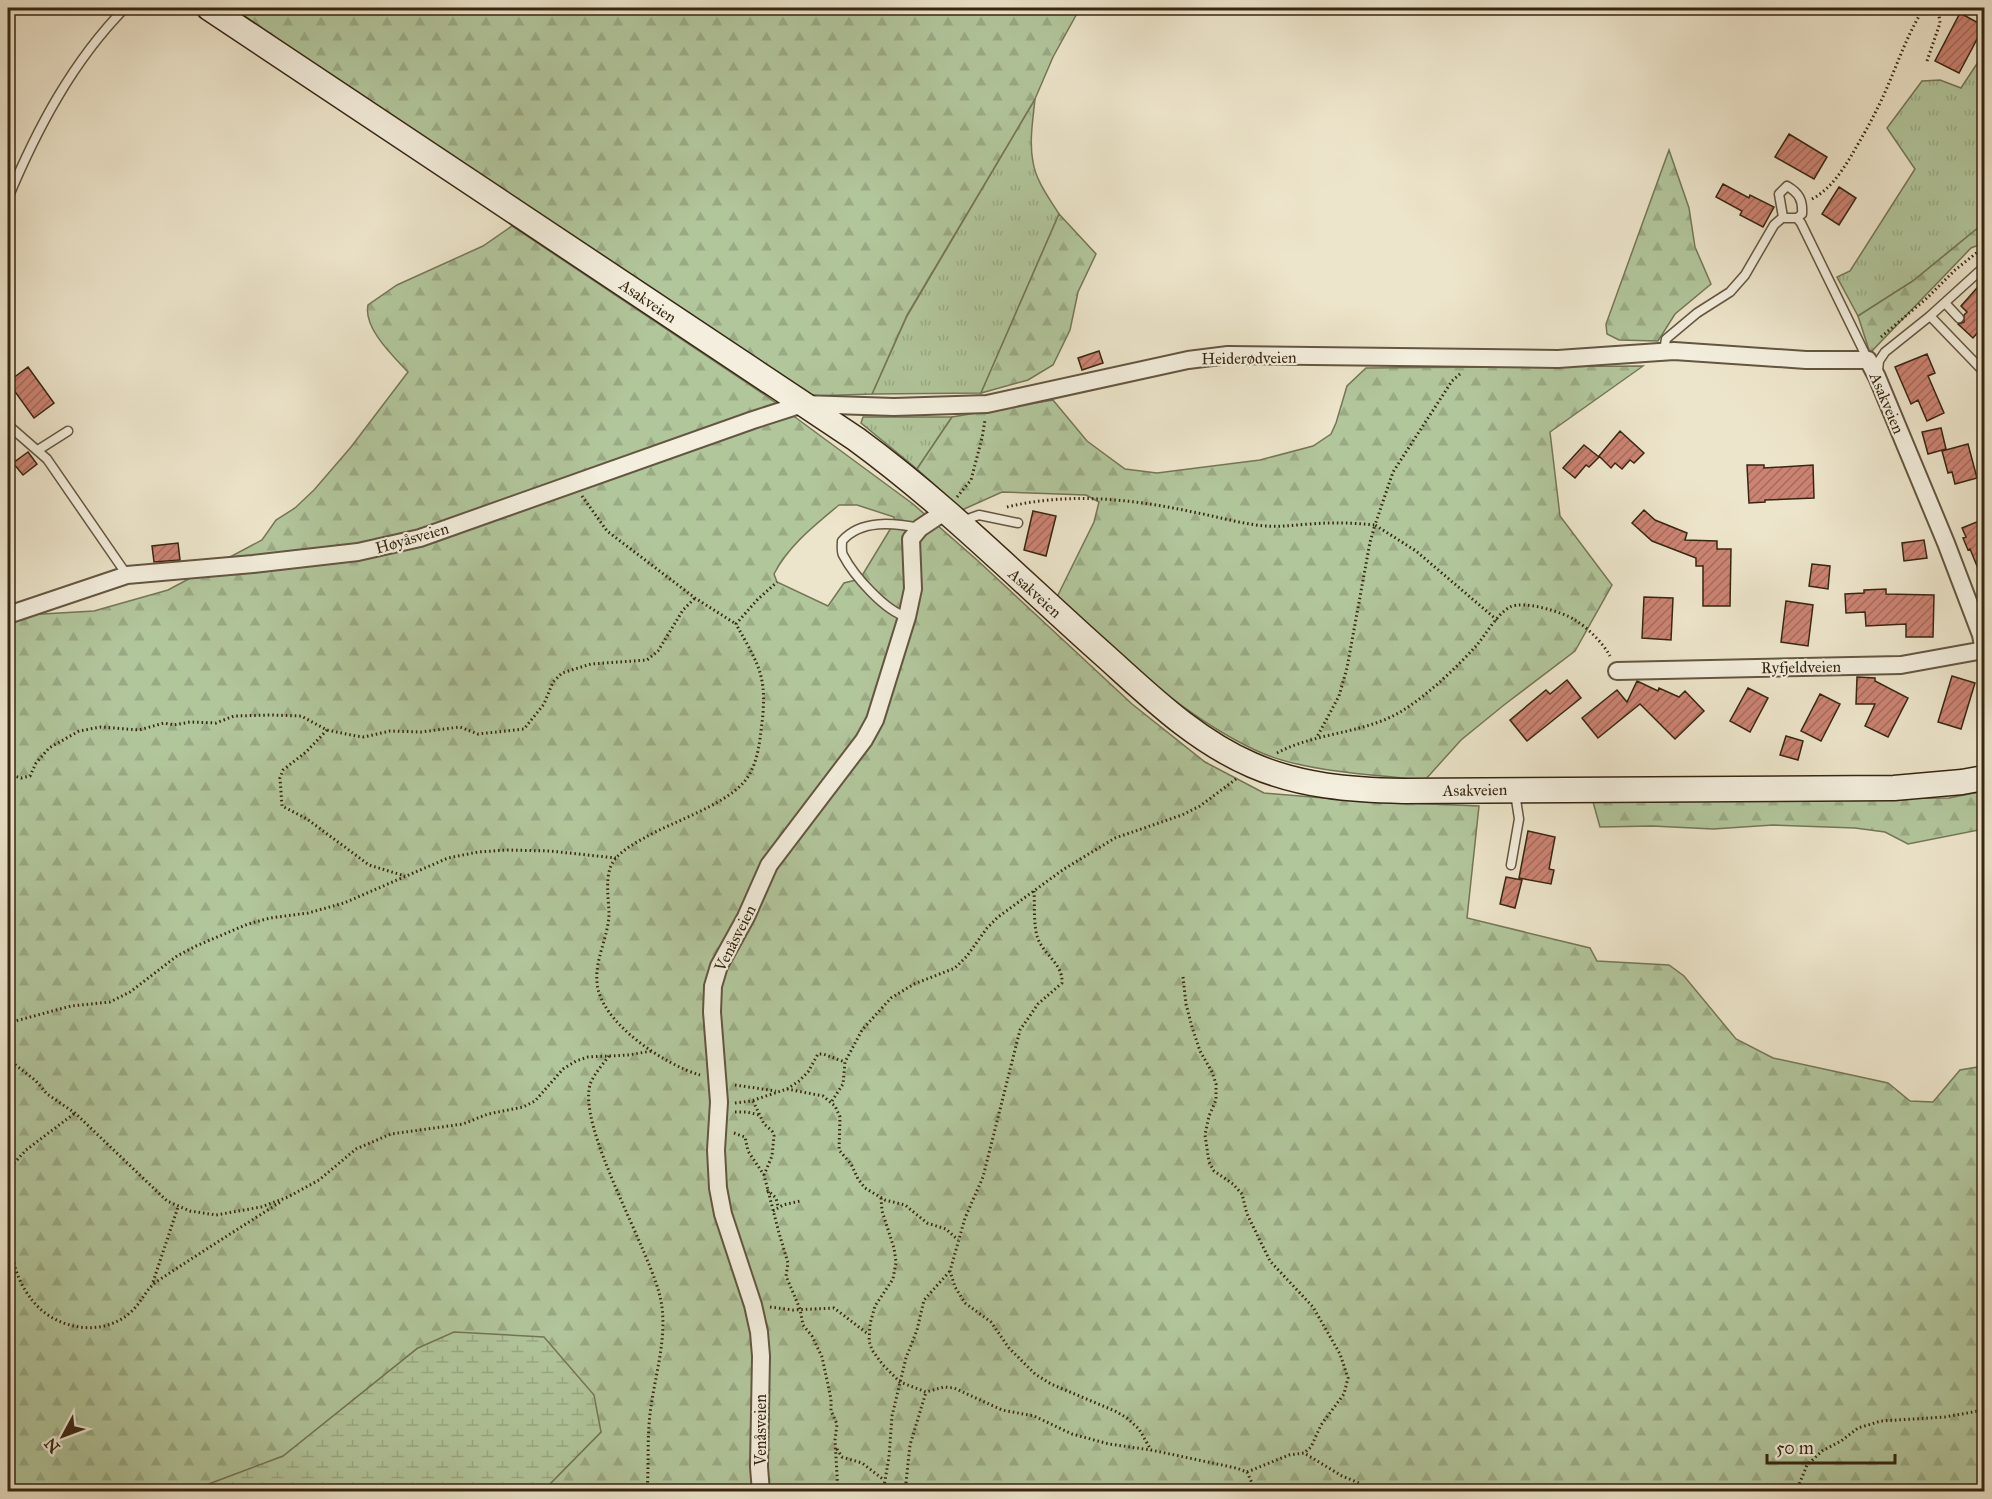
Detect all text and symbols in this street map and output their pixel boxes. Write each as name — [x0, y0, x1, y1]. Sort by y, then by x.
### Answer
street label: Asakveien — [615, 275, 680, 327]
street label: Heiderødveien — [1201, 348, 1297, 368]
street label: Asakveien — [1865, 369, 1908, 437]
street label: Høyåsveien — [373, 518, 451, 558]
street label: Asakveien — [1004, 564, 1066, 622]
street label: Ryfjeldveien — [1761, 657, 1842, 677]
street label: Asakveien — [1442, 780, 1508, 800]
street label: Venåsveien — [710, 901, 760, 975]
street label: Venåsveien — [751, 1394, 770, 1467]
north arrow — [33, 1406, 93, 1466]
scale bar — [1767, 1427, 1894, 1465]
text: N — [40, 1434, 64, 1457]
text: 50 m — [1776, 1437, 1814, 1459]

